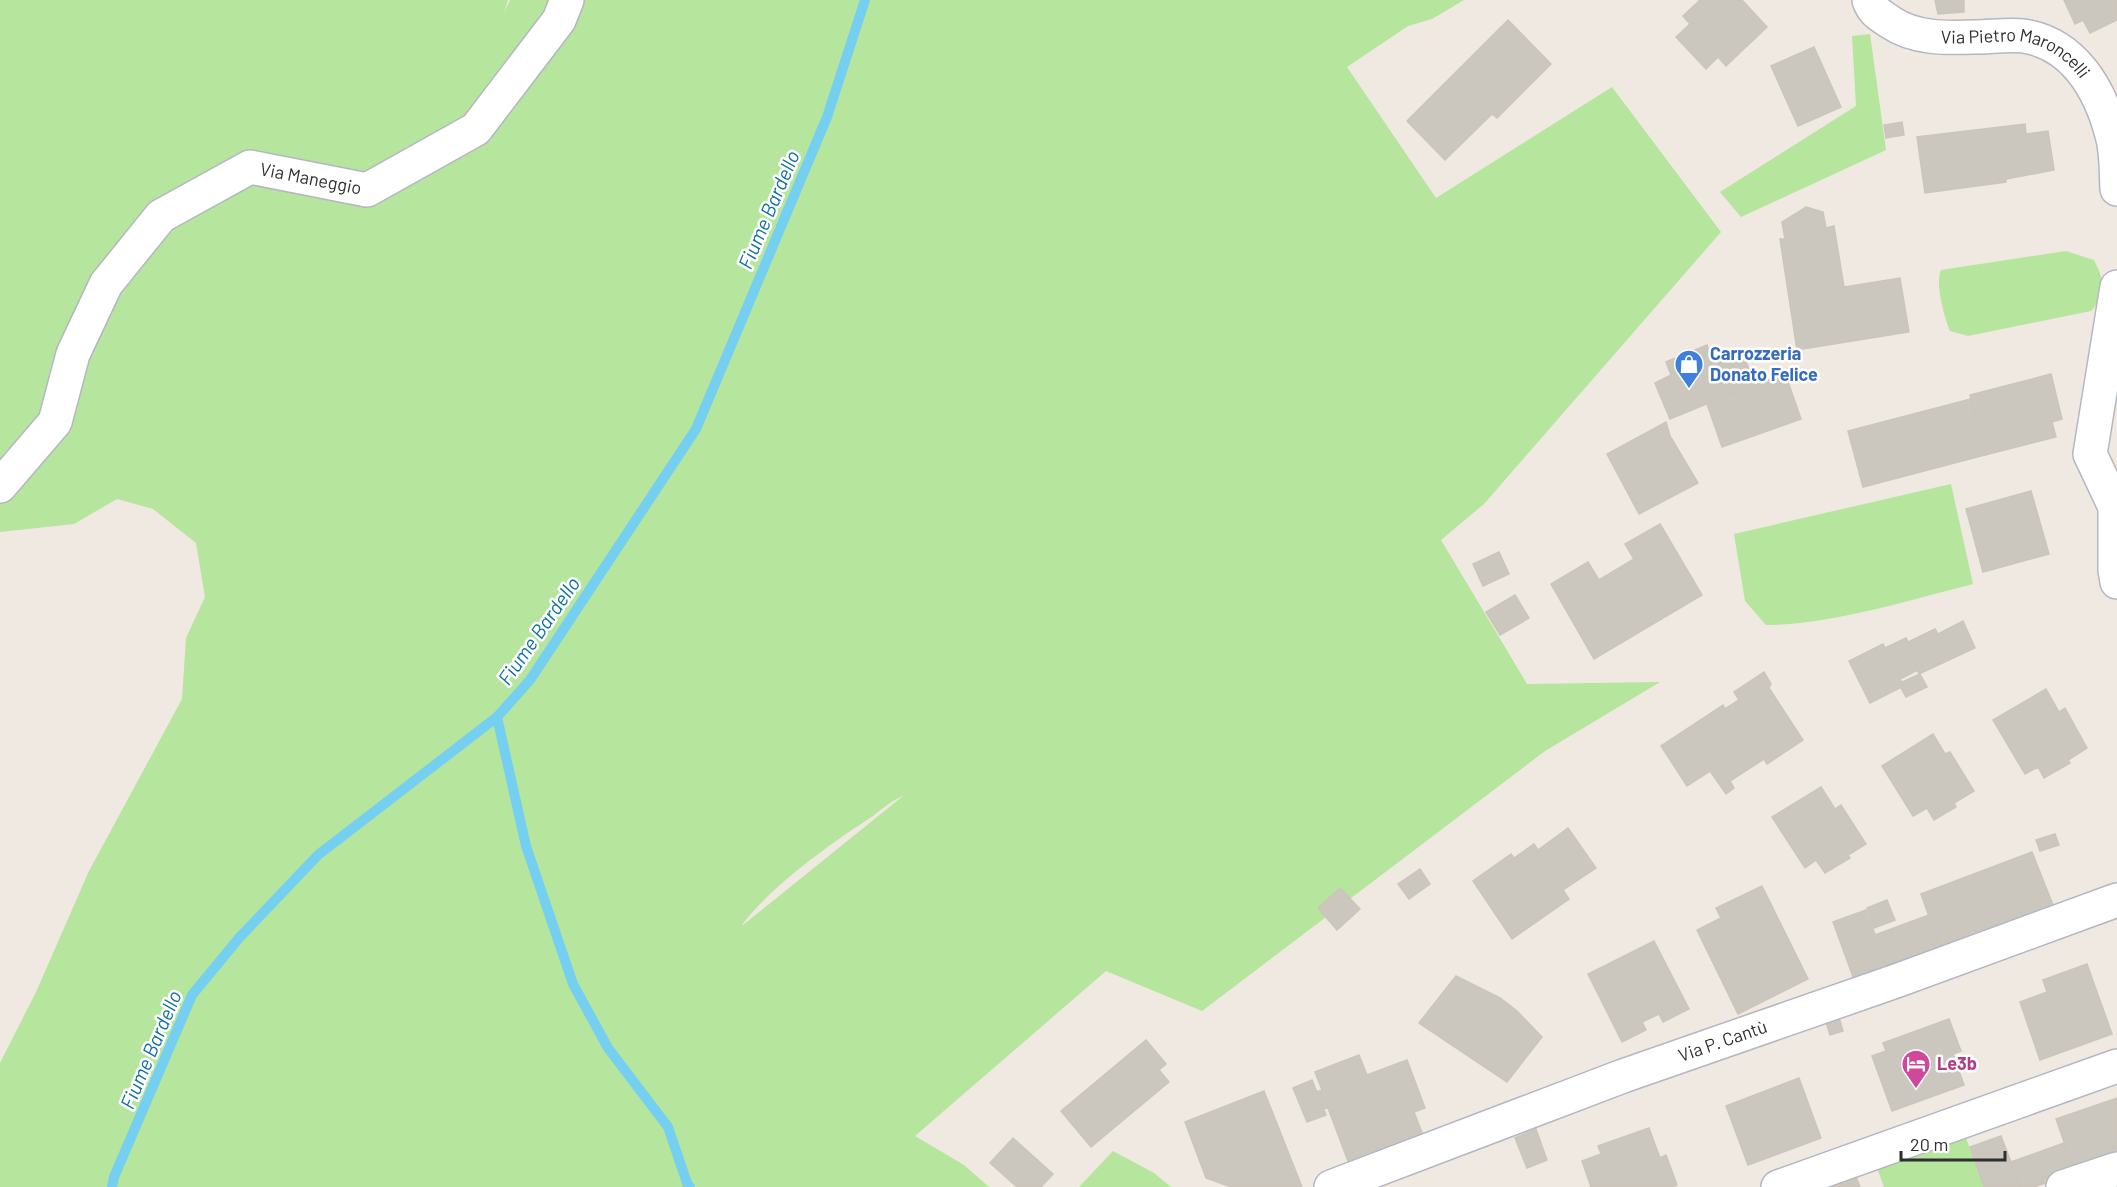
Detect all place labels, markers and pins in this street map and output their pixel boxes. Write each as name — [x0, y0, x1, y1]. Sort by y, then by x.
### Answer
place label: Carrozzeria Donato Felice — [1710, 342, 1818, 385]
shop icon: Carrozzeria Donato Felice — [1673, 348, 1705, 390]
hotel icon: Le3b — [1900, 1048, 1932, 1090]
place label: Le3b — [1937, 1052, 1977, 1074]

